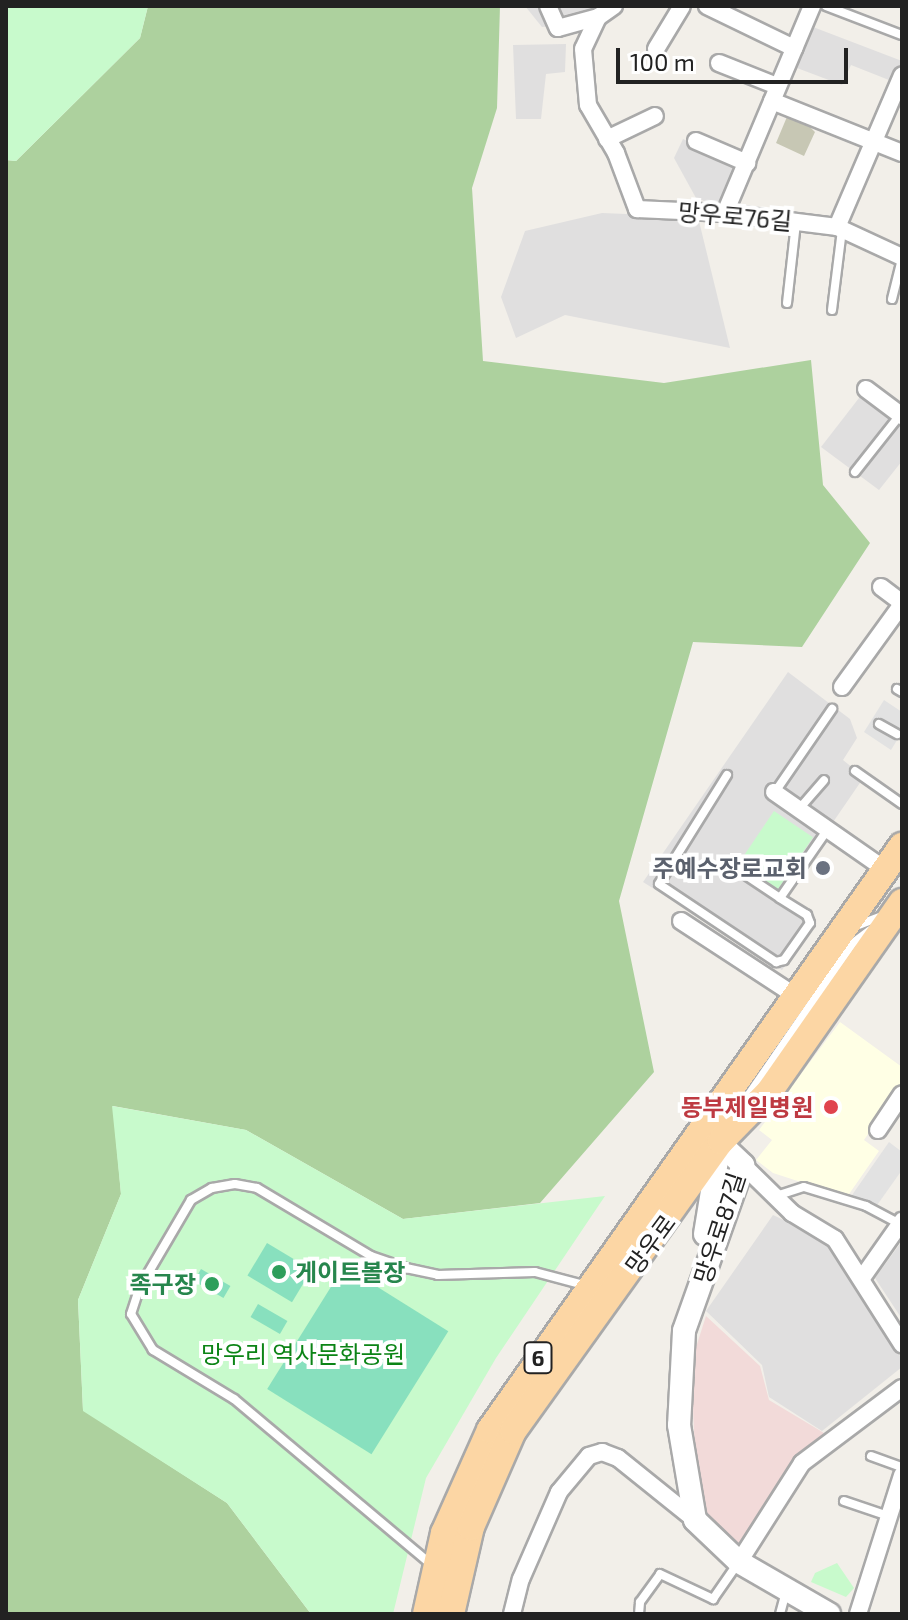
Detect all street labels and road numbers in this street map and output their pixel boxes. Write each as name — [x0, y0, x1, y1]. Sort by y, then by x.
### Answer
street label: 망우로76길 — [677, 197, 793, 235]
street label: 망우로87길 — [688, 1169, 750, 1287]
street label: 망우로 — [619, 1209, 681, 1279]
road number: 6 — [522, 1340, 554, 1376]

